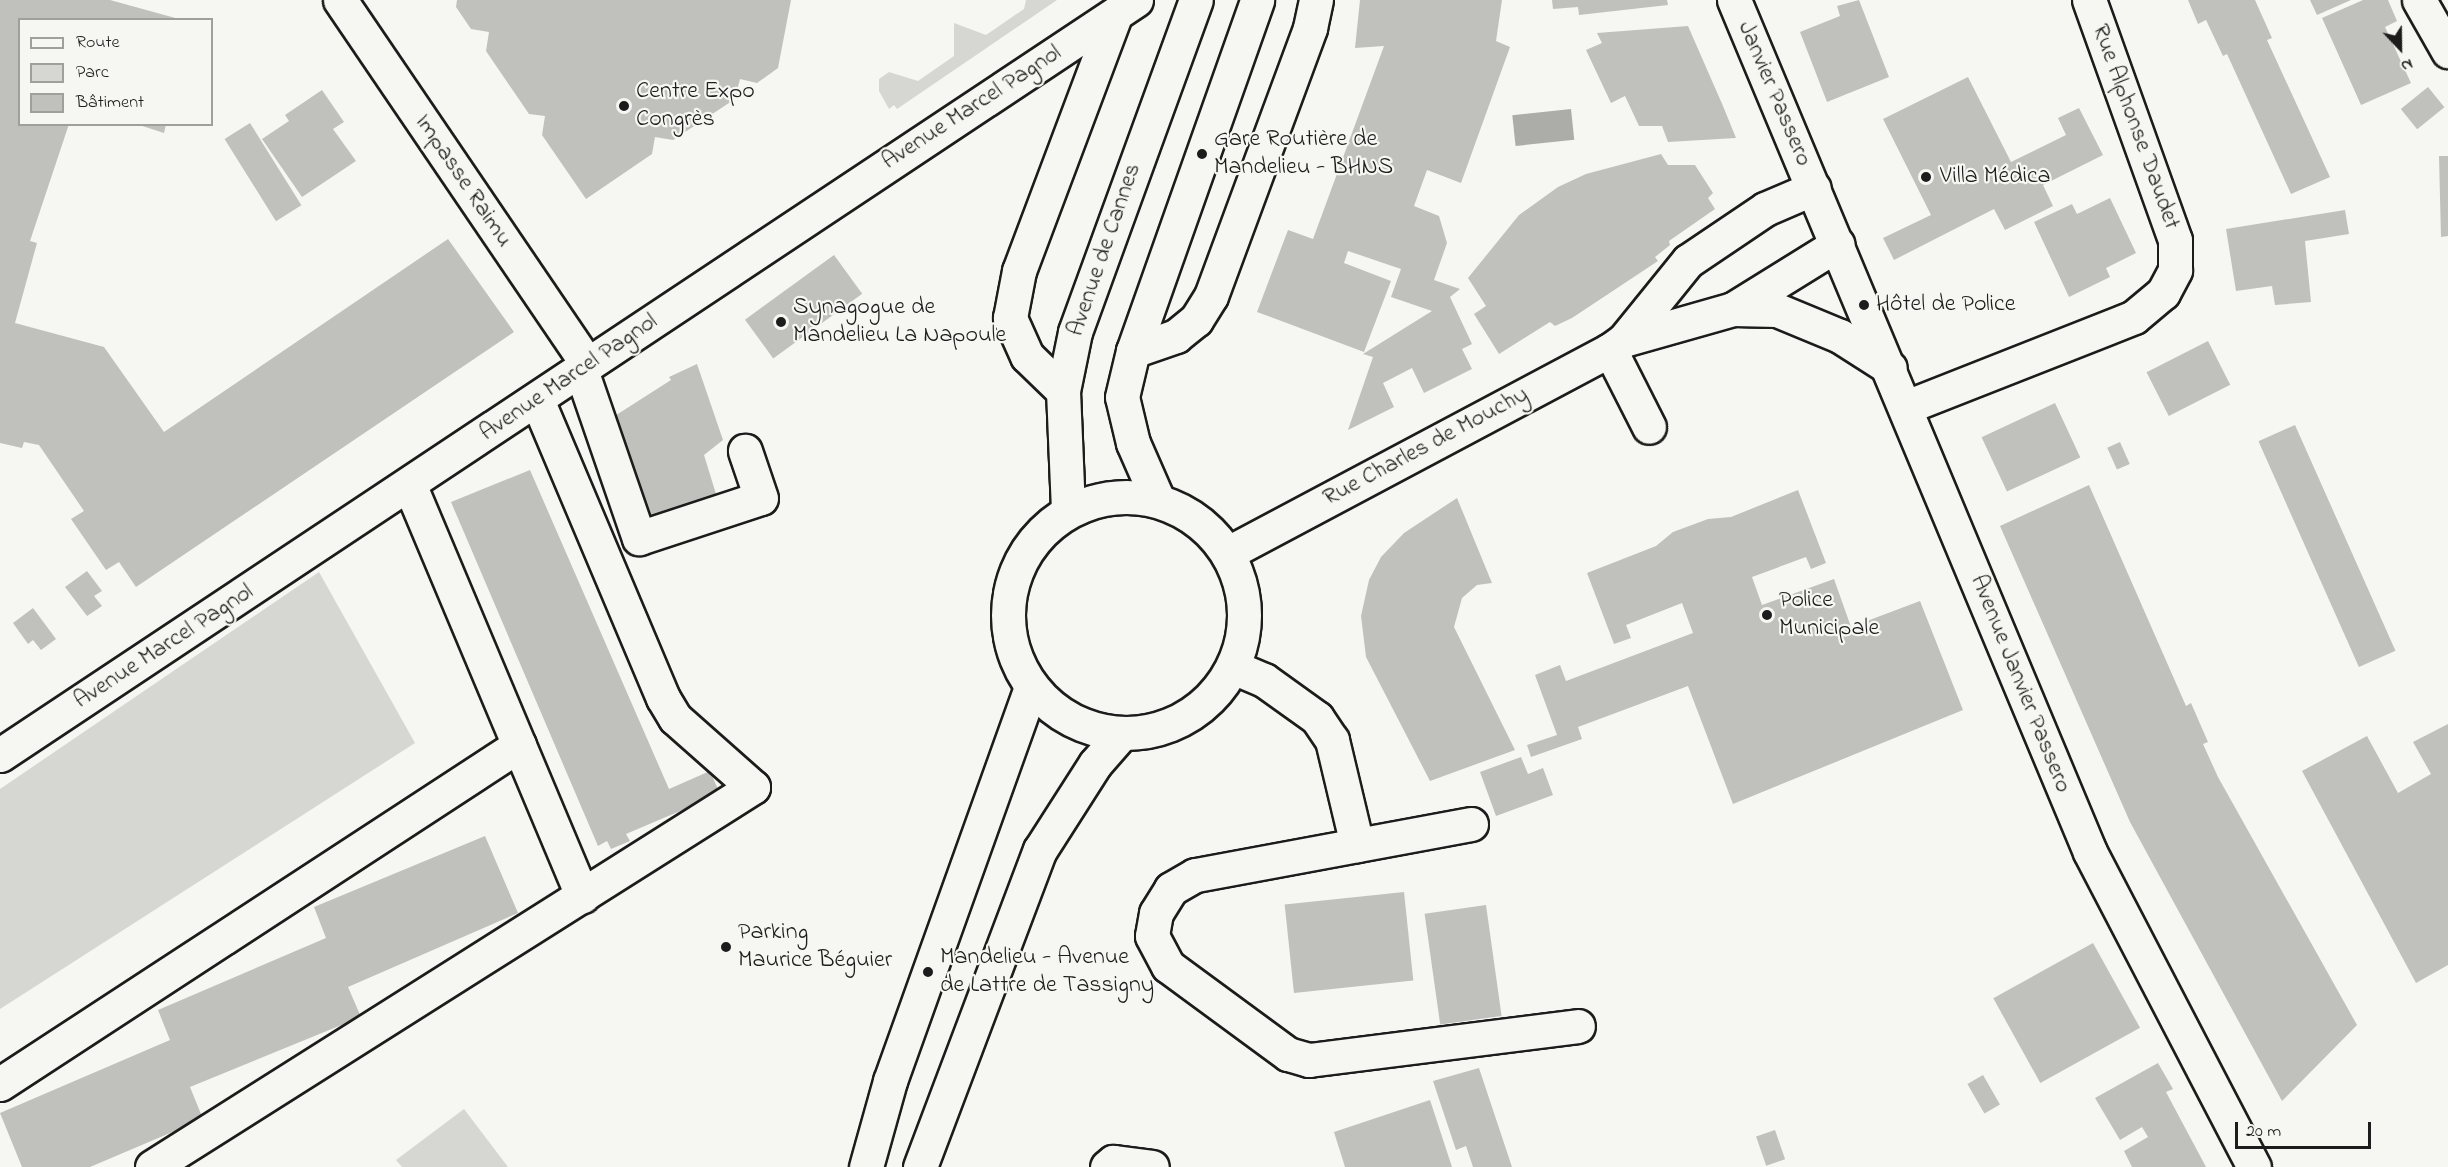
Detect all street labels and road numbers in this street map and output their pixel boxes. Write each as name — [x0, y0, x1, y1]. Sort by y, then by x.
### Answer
street label: Janvier Passero — [1731, 17, 1817, 171]
street label: Rue Alphonse Daudet — [2085, 21, 2185, 233]
street label: Avenue Marcel Pagnol — [877, 39, 1067, 177]
street label: Impasse Raimu — [408, 109, 518, 253]
street label: Avenue de Cannes — [1062, 160, 1148, 340]
street label: Avenue Marcel Pagnol — [475, 308, 663, 448]
street label: Rue Charles de Mouchy — [1319, 381, 1533, 513]
street label: Avenue Janvier Passero — [1963, 571, 2077, 797]
street label: Avenue Marcel Pagnol — [69, 578, 259, 716]

